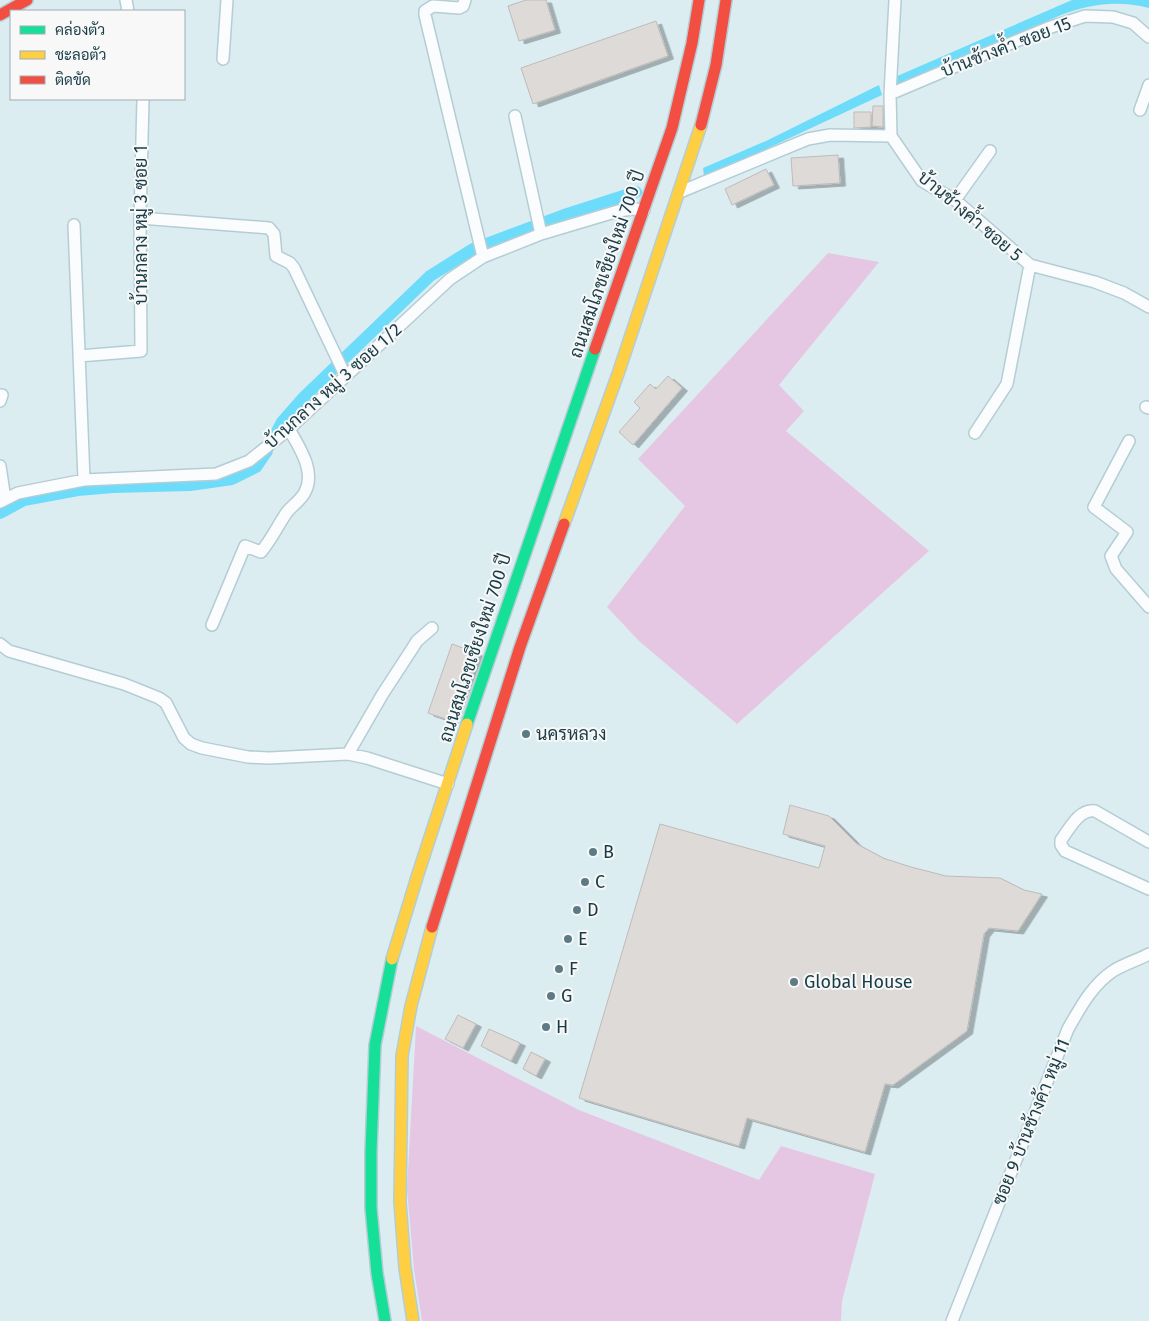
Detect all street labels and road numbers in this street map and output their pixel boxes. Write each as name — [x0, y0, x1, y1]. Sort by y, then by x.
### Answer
street label: บ้านช้างค้ำ ซอย 15 — [936, 7, 1074, 82]
street label: บ้านกลาง หมู่ 3 ซอย 1 — [129, 145, 154, 305]
street label: บ้านช้างค้ำ ซอย 5 — [913, 162, 1030, 266]
street label: ถนนสมโภชเชียงใหม่ 700 ปี — [563, 167, 649, 361]
street label: บ้านกลาง หมู่ 3 ซอย 1/2 — [259, 318, 408, 455]
street label: ถนนสมโภชเชียงใหม่ 700 ปี — [432, 550, 516, 745]
street label: ซอย 9 บ้านช้างค้า หมู่ 11 — [987, 1035, 1076, 1209]

